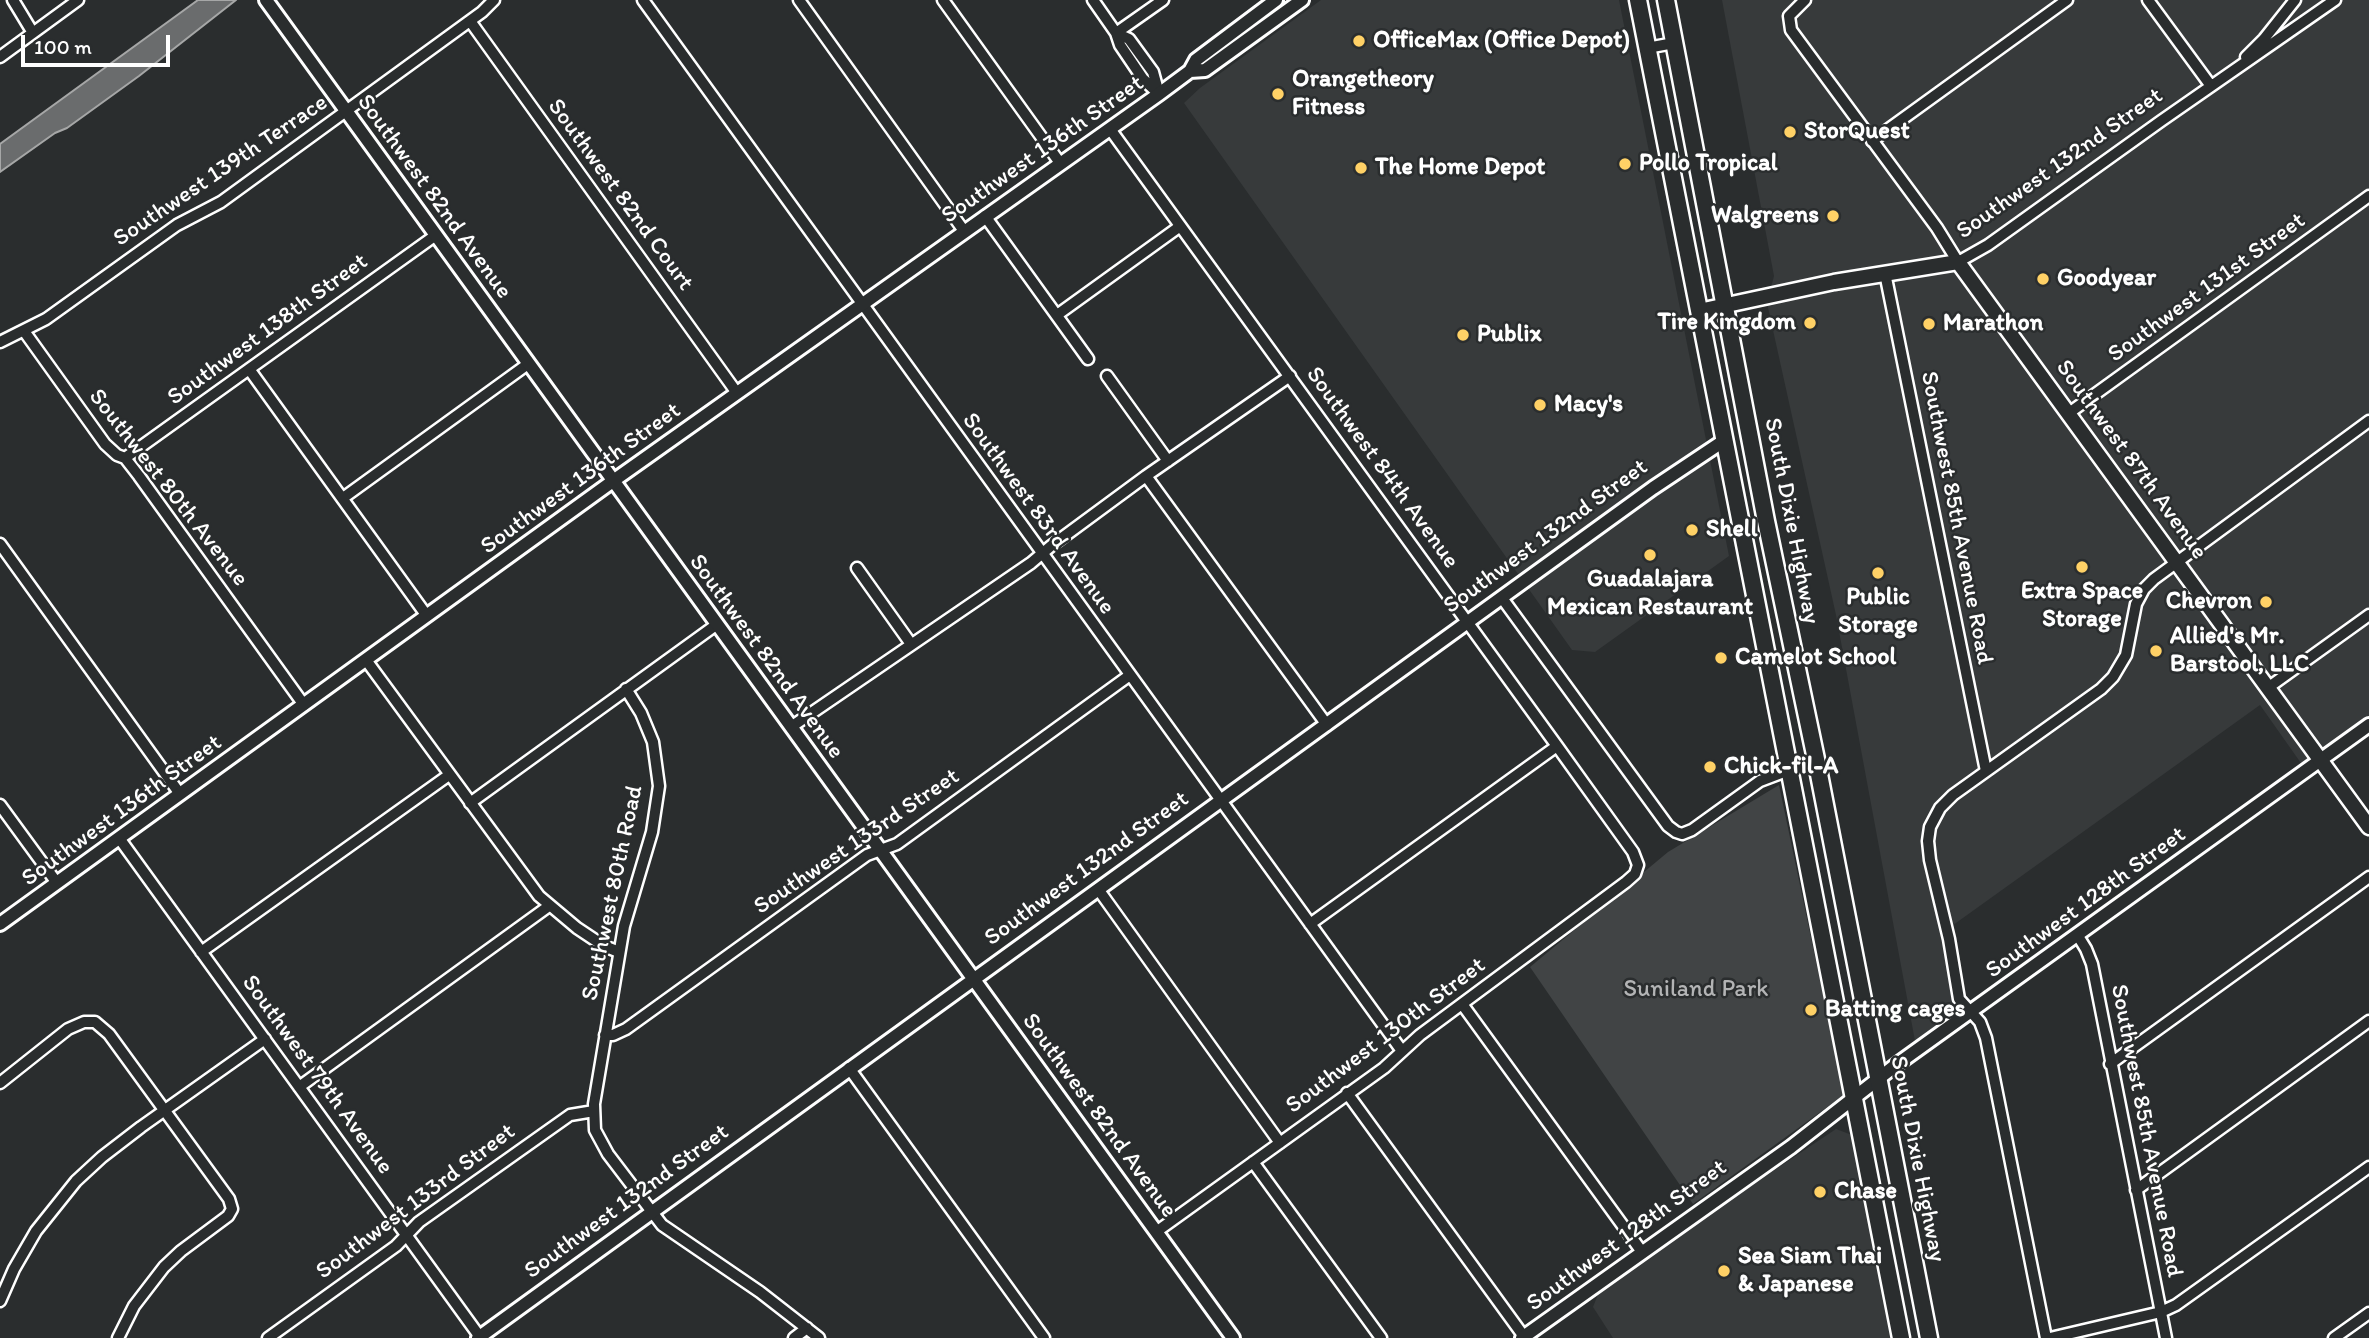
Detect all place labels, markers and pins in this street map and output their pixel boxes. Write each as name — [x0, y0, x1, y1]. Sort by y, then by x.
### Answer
place label: OfficeMax (Office Depot) — [1373, 27, 1630, 55]
marker: OfficeMax (Office Depot) — [1351, 33, 1367, 49]
place label: Orangetheory Fitness — [1292, 66, 1434, 122]
marker: Orangetheory Fitness — [1270, 86, 1286, 102]
place label: StorQuest — [1804, 118, 1910, 146]
marker: StorQuest — [1782, 124, 1798, 140]
place label: Pollo Tropical — [1639, 150, 1777, 178]
place label: The Home Depot — [1375, 154, 1545, 182]
marker: Pollo Tropical — [1617, 156, 1633, 172]
marker: The Home Depot — [1353, 160, 1369, 176]
place label: Walgreens — [1711, 202, 1819, 230]
marker: Walgreens — [1825, 208, 1841, 224]
place label: Goodyear — [2057, 265, 2156, 293]
marker: Goodyear — [2035, 271, 2051, 287]
place label: Tire Kingdom — [1657, 309, 1796, 337]
place label: Marathon — [1943, 310, 2043, 338]
marker: Tire Kingdom — [1802, 315, 1818, 331]
marker: Marathon — [1921, 316, 1937, 332]
place label: Publix — [1477, 321, 1541, 349]
marker: Publix — [1455, 327, 1471, 343]
place label: Macy's — [1554, 391, 1623, 419]
marker: Macy's — [1532, 397, 1548, 413]
place label: Shell — [1706, 516, 1757, 544]
marker: Shell — [1684, 522, 1700, 538]
marker: Guadalajara Mexican Restaurant — [1642, 547, 1658, 563]
marker: Extra Space Storage — [2074, 559, 2090, 575]
marker: Public Storage — [1870, 565, 1886, 581]
place label: Guadalajara Mexican Restaurant — [1547, 566, 1753, 622]
place label: Extra Space Storage — [2021, 578, 2143, 634]
place label: Public Storage — [1838, 584, 1918, 640]
place label: Chevron — [2166, 588, 2252, 616]
marker: Chevron — [2258, 594, 2274, 610]
place label: Allied's Mr. Barstool, LLC — [2170, 623, 2309, 679]
marker: Allied's Mr. Barstool, LLC — [2148, 643, 2164, 659]
place label: Camelot School — [1735, 644, 1896, 672]
marker: Camelot School — [1713, 650, 1729, 666]
place label: Chick-fil-A — [1724, 753, 1838, 781]
marker: Chick-fil-A — [1702, 759, 1718, 775]
place label: Batting cages — [1825, 996, 1966, 1024]
marker: Batting cages — [1803, 1002, 1819, 1018]
place label: Chase — [1834, 1178, 1897, 1206]
marker: Chase — [1812, 1184, 1828, 1200]
place label: Sea Siam Thai & Japanese — [1738, 1243, 1882, 1299]
marker: Sea Siam Thai & Japanese — [1716, 1263, 1732, 1279]

